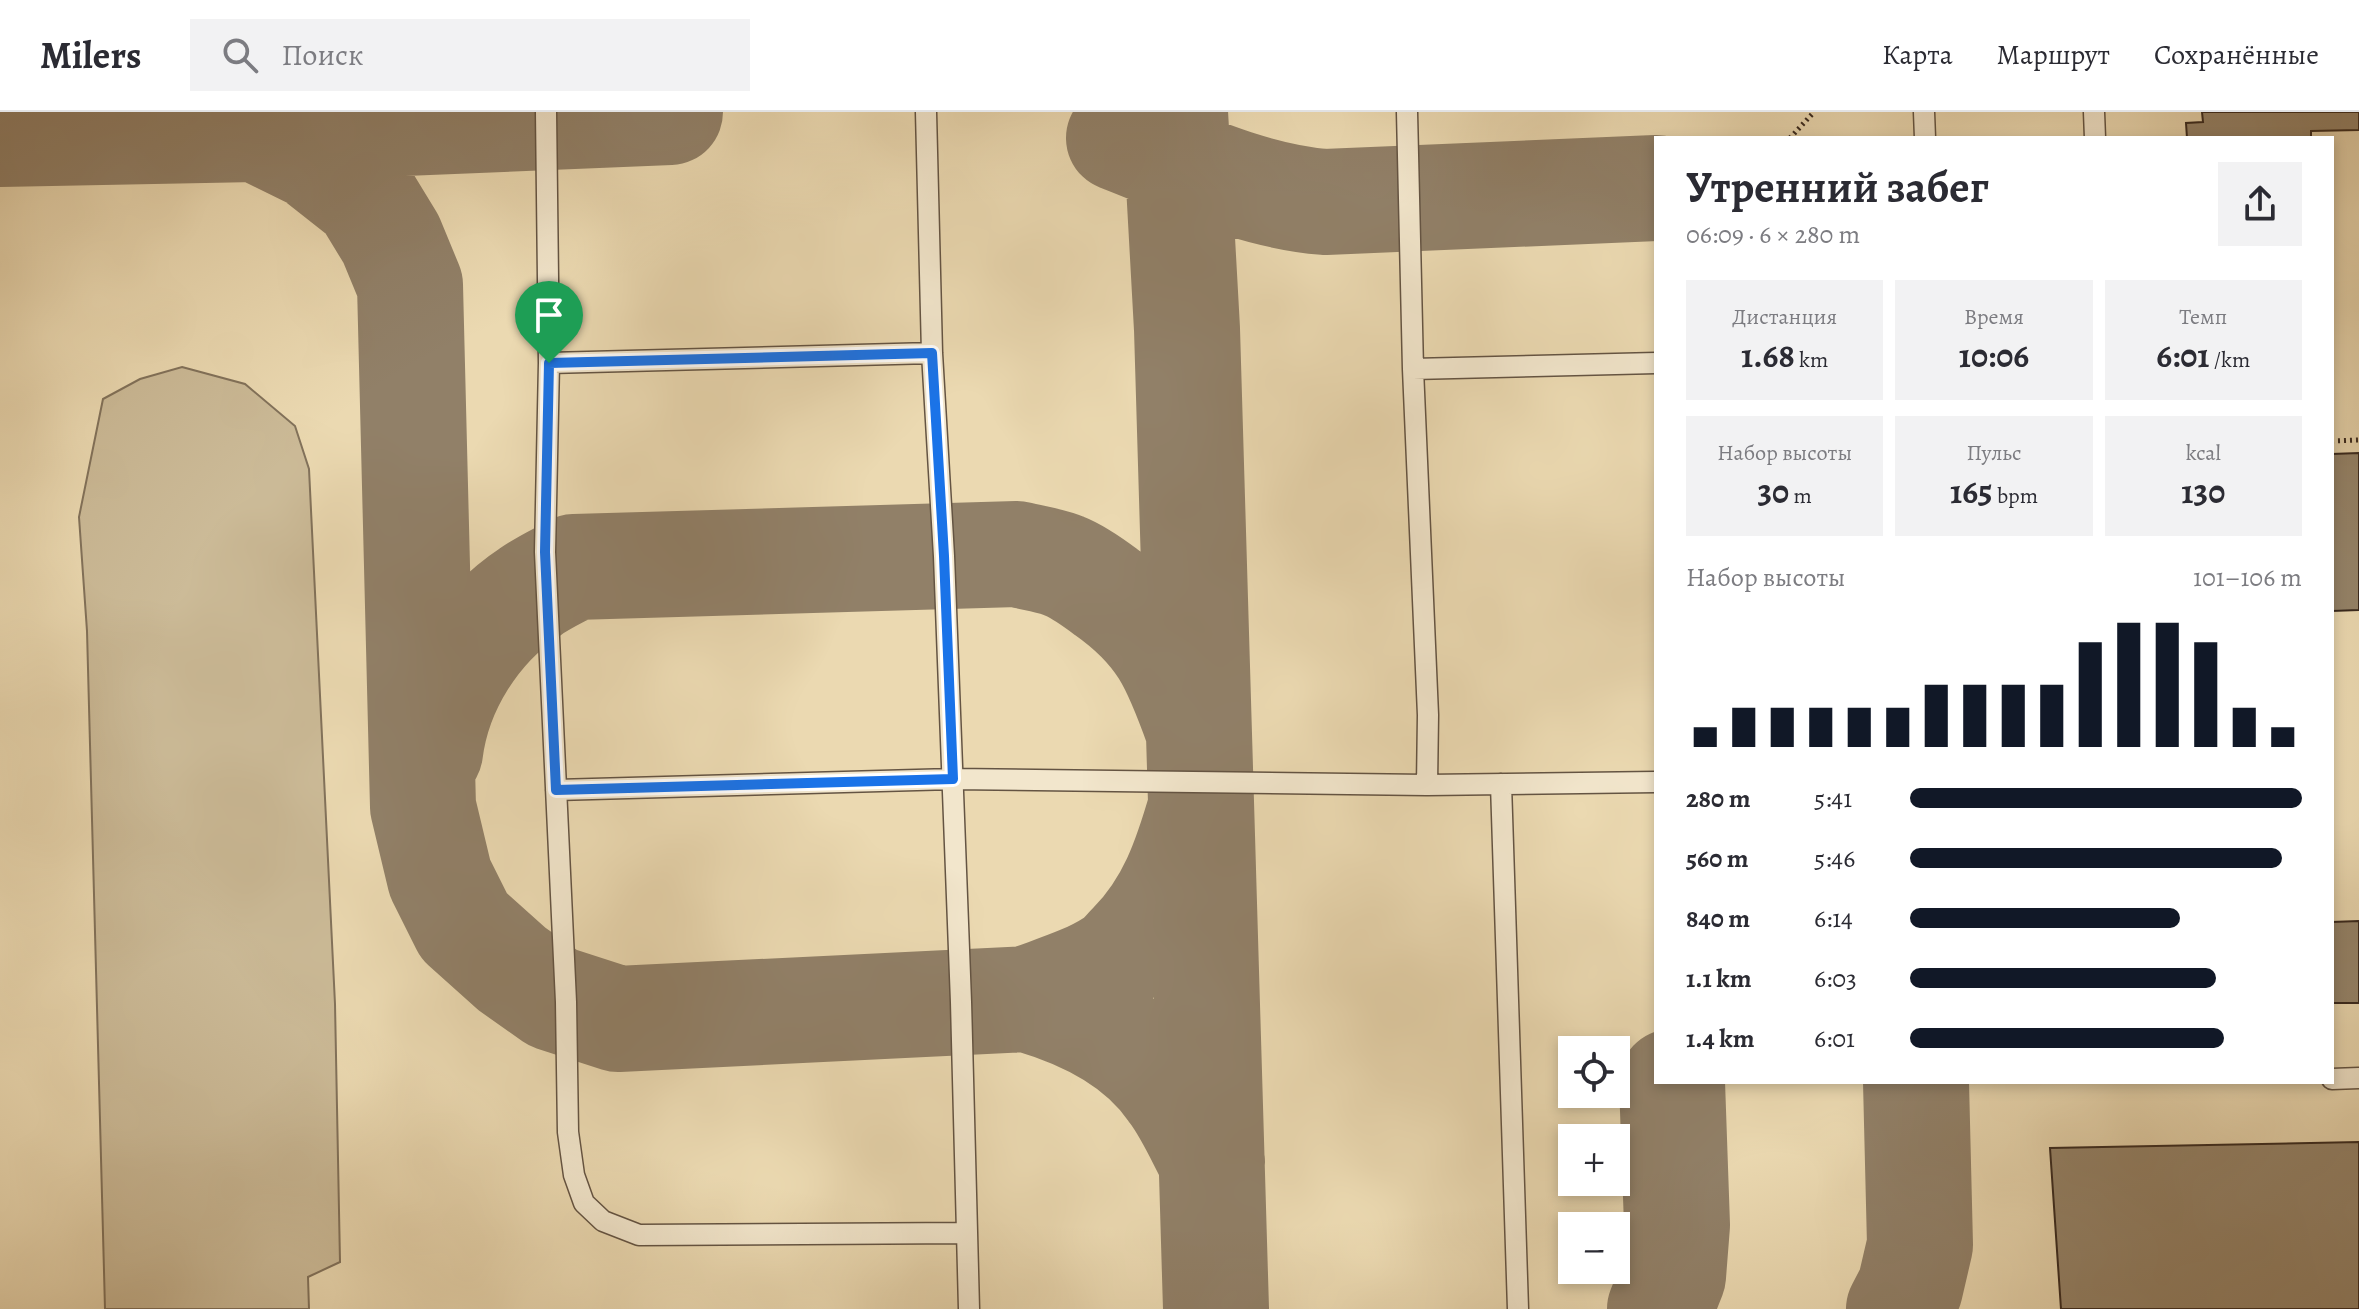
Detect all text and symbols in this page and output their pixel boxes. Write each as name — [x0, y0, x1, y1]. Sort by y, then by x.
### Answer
search box — [190, 19, 750, 91]
text: Milers — [40, 29, 142, 81]
icon: search — [218, 33, 262, 77]
text: Поиск — [282, 35, 364, 75]
text: Карта — [1882, 36, 1953, 74]
text: Маршрут — [1997, 36, 2110, 74]
text: Сохранённые — [2154, 36, 2319, 74]
text: Утренний забег — [1686, 157, 1989, 217]
button: share — [2218, 162, 2302, 246]
text: 06:09 · 6 × 280 m — [1686, 217, 1860, 252]
pin — [515, 281, 583, 363]
icon: arrive — [527, 293, 571, 337]
text: Дистанция — [1732, 302, 1837, 332]
text: Время — [1964, 302, 2024, 332]
text: Темп — [2179, 302, 2227, 332]
text: 1.68 — [1741, 332, 1795, 379]
text: 10:06 — [1959, 332, 2029, 379]
text: 6:01 — [2156, 332, 2210, 379]
text: km — [1795, 345, 1828, 375]
text: /km — [2210, 345, 2250, 375]
text: Набор высоты — [1717, 438, 1852, 468]
text: Пульс — [1966, 438, 2022, 468]
text: kcal — [2186, 438, 2221, 468]
text: 30 — [1757, 468, 1789, 515]
text: 165 — [1950, 468, 1993, 515]
text: 130 — [2181, 468, 2225, 515]
text: m — [1789, 481, 1812, 511]
text: bpm — [1993, 481, 2038, 511]
text: Набор высоты — [1686, 560, 1845, 595]
text: 101–106 m — [2193, 560, 2302, 595]
text: 280 m — [1686, 781, 1750, 816]
text: 5:41 — [1814, 781, 1852, 816]
text: 560 m — [1686, 841, 1749, 876]
text: 5:46 — [1814, 841, 1855, 876]
text: 840 m — [1686, 901, 1750, 936]
text: 6:14 — [1814, 901, 1853, 936]
text: 1.1 km — [1686, 961, 1752, 996]
text: 6:03 — [1814, 961, 1857, 996]
text: 1.4 km — [1686, 1021, 1754, 1056]
text: 6:01 — [1814, 1021, 1855, 1056]
map controls — [1558, 1036, 1630, 1284]
button: locate — [1558, 1036, 1630, 1108]
button: + — [1558, 1124, 1630, 1196]
button: − — [1558, 1212, 1630, 1284]

